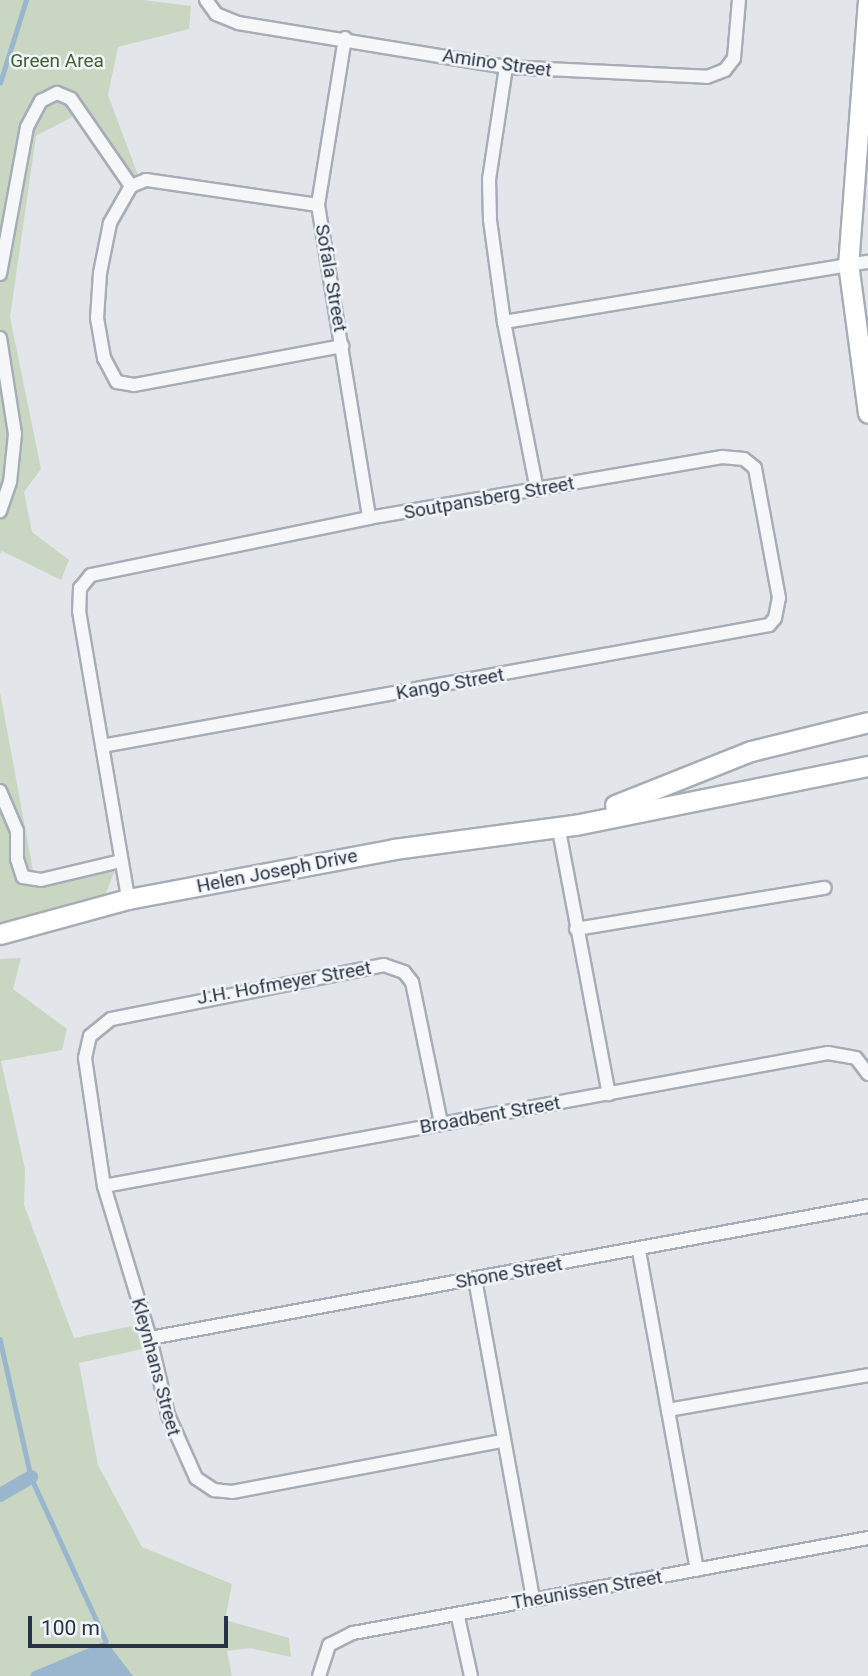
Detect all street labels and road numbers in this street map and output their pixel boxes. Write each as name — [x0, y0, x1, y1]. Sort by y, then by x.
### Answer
street label: Amino Street — [441, 44, 553, 82]
street label: Sofala Street — [310, 222, 352, 334]
street label: Soutpansberg Street — [402, 472, 576, 524]
street label: Kango Street — [394, 663, 506, 705]
street label: Helen Joseph Drive — [195, 844, 359, 898]
street label: J.H. Hofmeyer Street — [195, 956, 373, 1010]
street label: Broadbent Street — [418, 1091, 562, 1139]
street label: Shone Street — [454, 1252, 564, 1294]
street label: Kleynhans Street — [127, 1296, 185, 1438]
street label: Theunissen Street — [510, 1566, 664, 1614]

